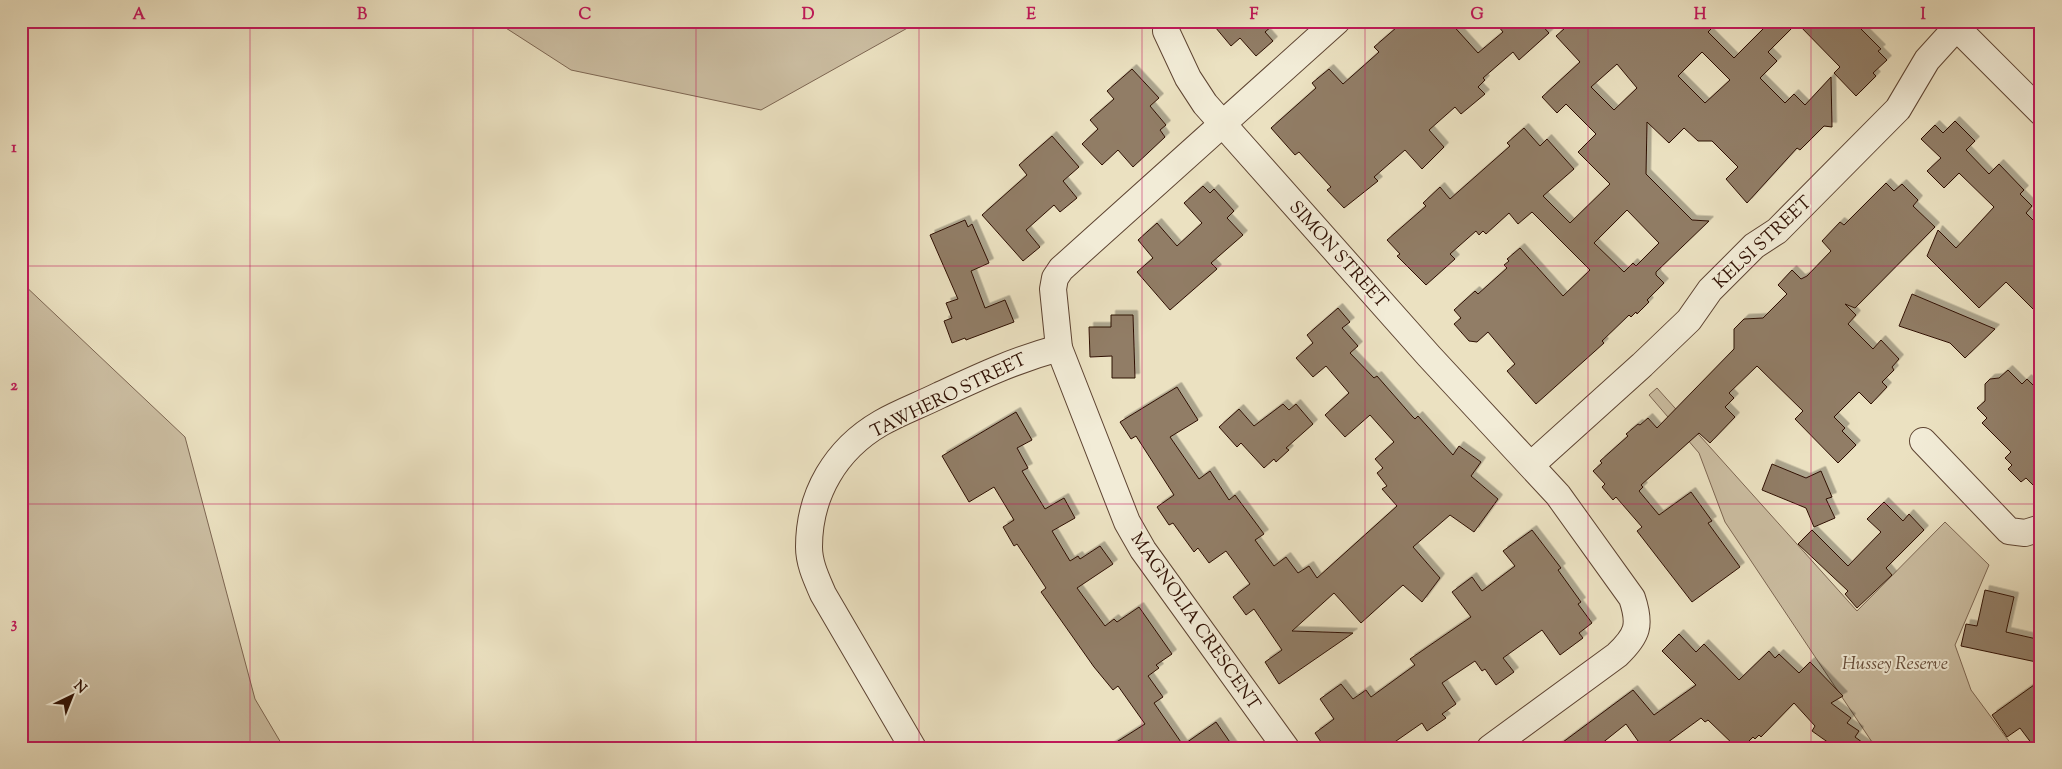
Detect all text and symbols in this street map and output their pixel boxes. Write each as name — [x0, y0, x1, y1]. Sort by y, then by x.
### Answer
text: A — [133, 4, 146, 27]
text: B — [357, 4, 367, 27]
text: C — [579, 4, 592, 27]
text: D — [802, 4, 815, 27]
text: E — [1026, 4, 1036, 27]
text: F — [1250, 4, 1259, 27]
text: G — [1470, 4, 1484, 27]
text: H — [1694, 4, 1707, 27]
text: I — [1920, 4, 1926, 27]
text: 1 — [11, 137, 17, 160]
street label: KELSI STREET — [1708, 191, 1819, 296]
street label: SIMON STREET — [1282, 196, 1393, 315]
street label: TAWHERO STREET — [867, 348, 1032, 446]
text: 2 — [10, 375, 18, 398]
street label: MAGNOLIA CRESCENT — [1123, 528, 1266, 716]
text: 3 — [11, 613, 18, 636]
park label: Hussey Reserve — [1842, 652, 1948, 678]
north arrow — [48, 672, 98, 722]
text: N — [69, 677, 90, 699]

